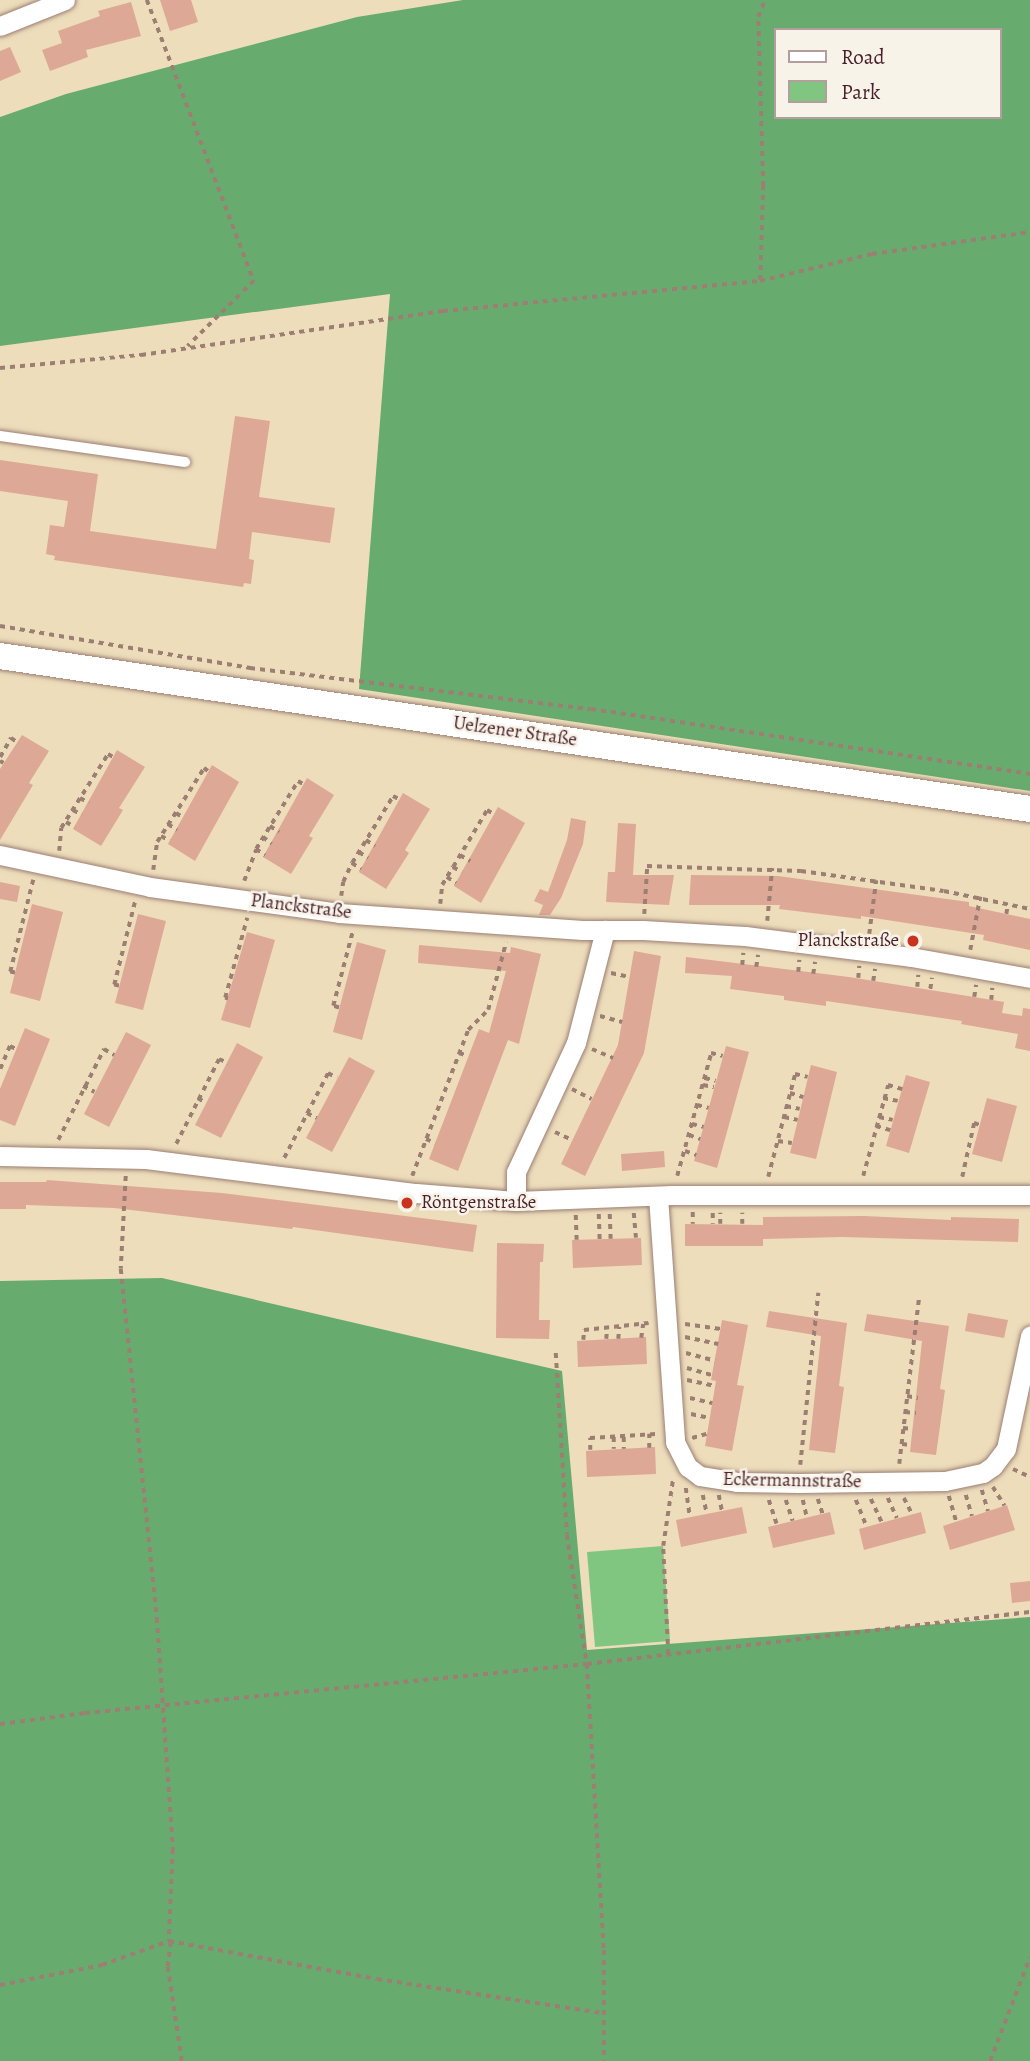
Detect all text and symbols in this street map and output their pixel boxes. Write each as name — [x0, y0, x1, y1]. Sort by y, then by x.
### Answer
legend — [774, 28, 1002, 119]
text: Road — [841, 43, 885, 71]
text: Park — [841, 78, 880, 106]
street label: Uelzener Straße — [452, 712, 578, 752]
street label: Planckstraße — [249, 890, 353, 924]
place label: Planckstraße — [798, 930, 899, 952]
marker: Planckstraße — [905, 933, 921, 949]
place label: Röntgenstraße — [421, 1192, 536, 1214]
marker: Röntgenstraße — [399, 1195, 415, 1211]
street label: Eckermannstraße — [722, 1468, 862, 1494]

